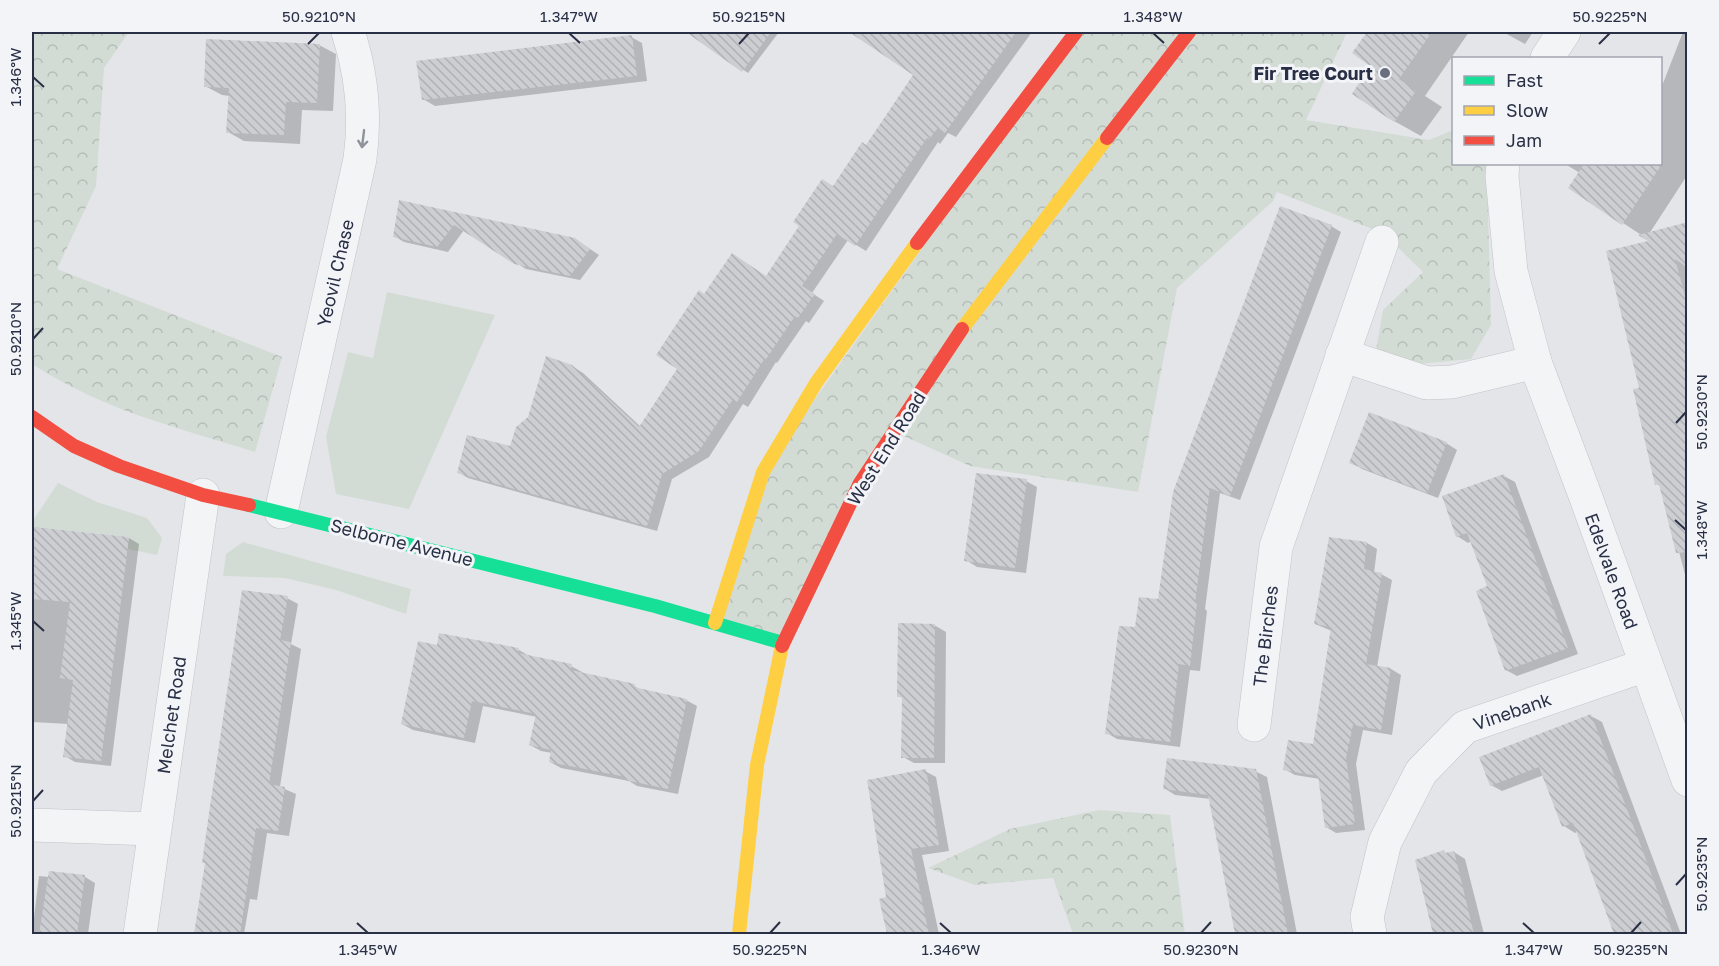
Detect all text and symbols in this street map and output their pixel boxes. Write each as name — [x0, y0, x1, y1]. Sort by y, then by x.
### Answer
text: 50.9210°N — [282, 7, 356, 25]
text: 1.347°W — [540, 7, 598, 25]
text: 50.9215°N — [712, 7, 786, 25]
text: 1.348°W — [1123, 7, 1183, 25]
text: 50.9225°N — [1573, 7, 1647, 25]
text: 1.346°W — [6, 47, 24, 107]
legend — [1452, 57, 1662, 165]
place label: Fir Tree Court — [1254, 62, 1373, 84]
marker: Fir Tree Court — [1378, 66, 1392, 80]
text: Fast — [1506, 69, 1543, 91]
text: Slow — [1506, 99, 1549, 121]
one-way arrow — [357, 129, 368, 148]
text: Jam — [1506, 129, 1542, 151]
street label: Yeovil Chase — [312, 217, 358, 329]
text: 50.9210°N — [6, 302, 24, 376]
text: 50.9230°N — [1692, 374, 1710, 450]
street label: West End Road — [842, 387, 930, 509]
text: 1.348°W — [1692, 500, 1710, 560]
street label: Edelvale Road — [1581, 510, 1643, 632]
street label: Selborne Avenue — [328, 514, 476, 570]
street label: The Birches — [1248, 584, 1282, 688]
text: 1.345°W — [6, 592, 24, 650]
street label: Melchet Road — [152, 655, 190, 775]
street label: Vinebank — [1470, 687, 1554, 735]
text: 50.9215°N — [6, 764, 24, 838]
text: 50.9235°N — [1692, 836, 1710, 912]
text: 1.345°W — [339, 940, 397, 958]
text: 50.9225°N — [733, 940, 807, 958]
text: 1.346°W — [921, 940, 981, 958]
text: 50.9230°N — [1163, 940, 1239, 958]
text: 1.347°W — [1505, 940, 1563, 958]
text: 50.9235°N — [1593, 940, 1669, 958]

